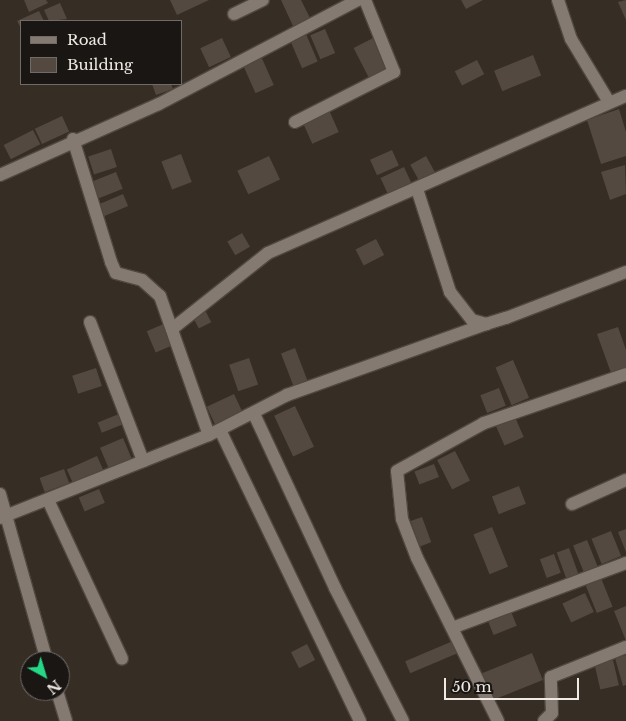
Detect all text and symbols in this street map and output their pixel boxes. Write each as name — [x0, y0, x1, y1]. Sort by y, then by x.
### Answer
legend — [20, 20, 182, 85]
text: Road — [67, 30, 107, 49]
text: Building — [67, 55, 133, 74]
north arrow — [20, 651, 70, 701]
scale bar — [446, 668, 581, 700]
text: N — [43, 676, 65, 698]
text: 50 m — [452, 677, 492, 696]

